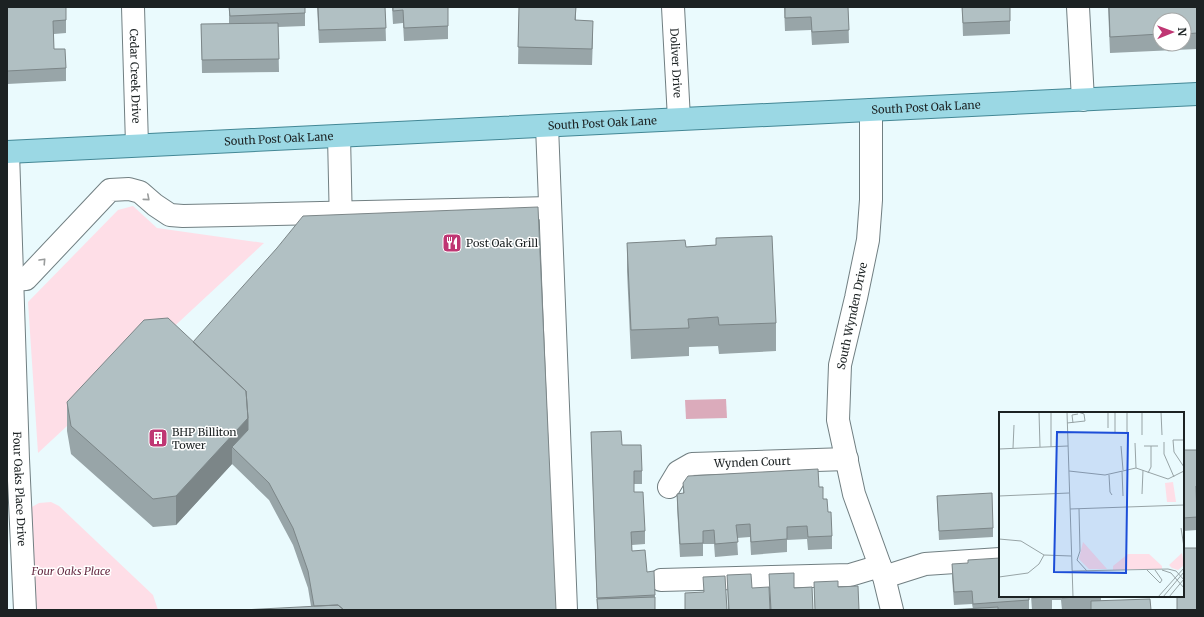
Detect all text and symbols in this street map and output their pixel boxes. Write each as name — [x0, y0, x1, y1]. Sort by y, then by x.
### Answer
north arrow — [1152, 12, 1192, 52]
text: N — [1175, 27, 1189, 37]
street label: Cedar Creek Drive — [127, 28, 143, 124]
street label: Doliver Drive — [667, 28, 685, 98]
street label: South Post Oak Lane — [871, 98, 981, 117]
street label: South Post Oak Lane — [547, 113, 657, 133]
street label: South Post Oak Lane — [224, 129, 334, 148]
one-way arrow — [142, 193, 149, 200]
restaurant icon: Post Oak Grill — [441, 232, 463, 254]
place label: Post Oak Grill — [466, 236, 539, 250]
one-way arrow — [39, 258, 46, 266]
street label: South Wynden Drive — [834, 261, 870, 371]
inset map — [999, 412, 1184, 597]
place label: BHP Billiton Tower — [172, 425, 237, 452]
building icon: BHP Billiton Tower — [147, 427, 169, 449]
street label: Four Oaks Place Drive — [10, 431, 29, 547]
street label: Wynden Court — [713, 454, 792, 470]
park label: Four Oaks Place — [31, 564, 111, 578]

